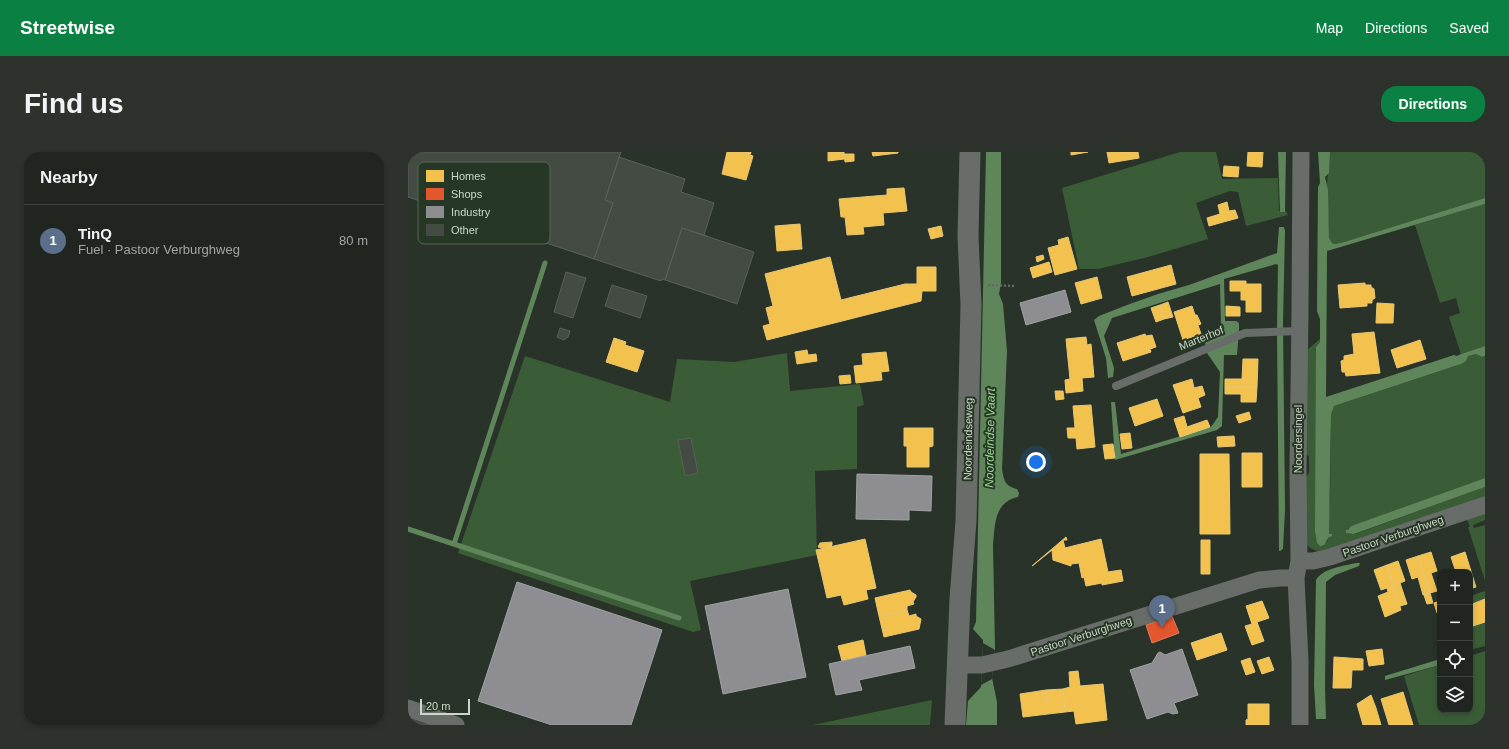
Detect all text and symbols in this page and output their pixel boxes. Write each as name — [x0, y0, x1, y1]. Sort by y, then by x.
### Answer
text: Streetwise — [20, 17, 115, 38]
text: Map — [1316, 20, 1343, 36]
text: Directions — [1365, 20, 1427, 36]
text: Saved — [1449, 20, 1489, 36]
button: Directions — [1381, 86, 1485, 122]
text: Find us — [24, 88, 124, 119]
legend — [418, 162, 550, 244]
text: Nearby — [40, 168, 98, 187]
text: Homes — [451, 170, 486, 182]
text: Shops — [451, 188, 483, 200]
text: Industry — [451, 206, 491, 218]
text: Other — [451, 224, 479, 236]
text: TinQ — [78, 225, 112, 242]
text: 1 — [49, 233, 57, 248]
text: 80 m — [339, 233, 368, 248]
text: Fuel · Pastoor Verburghweg — [78, 242, 240, 257]
street label: Marterhof — [1177, 323, 1226, 352]
water label: Noordeindse Vaart — [982, 387, 998, 488]
street label: Noordeindseweg — [961, 398, 975, 480]
street label: Noordersingel — [1292, 405, 1304, 473]
your location — [1026, 452, 1046, 472]
street label: Pastoor Verburghweg — [1341, 513, 1445, 559]
map controls — [1437, 569, 1473, 713]
button: + — [1437, 569, 1473, 605]
pin: 1 — [1149, 595, 1175, 628]
button: − — [1437, 605, 1473, 641]
street label: Pastoor Verburghweg — [1029, 614, 1133, 658]
button: locate — [1437, 641, 1473, 677]
button: layers — [1437, 677, 1473, 713]
scale bar — [420, 697, 470, 716]
text: 20 m — [426, 700, 450, 712]

